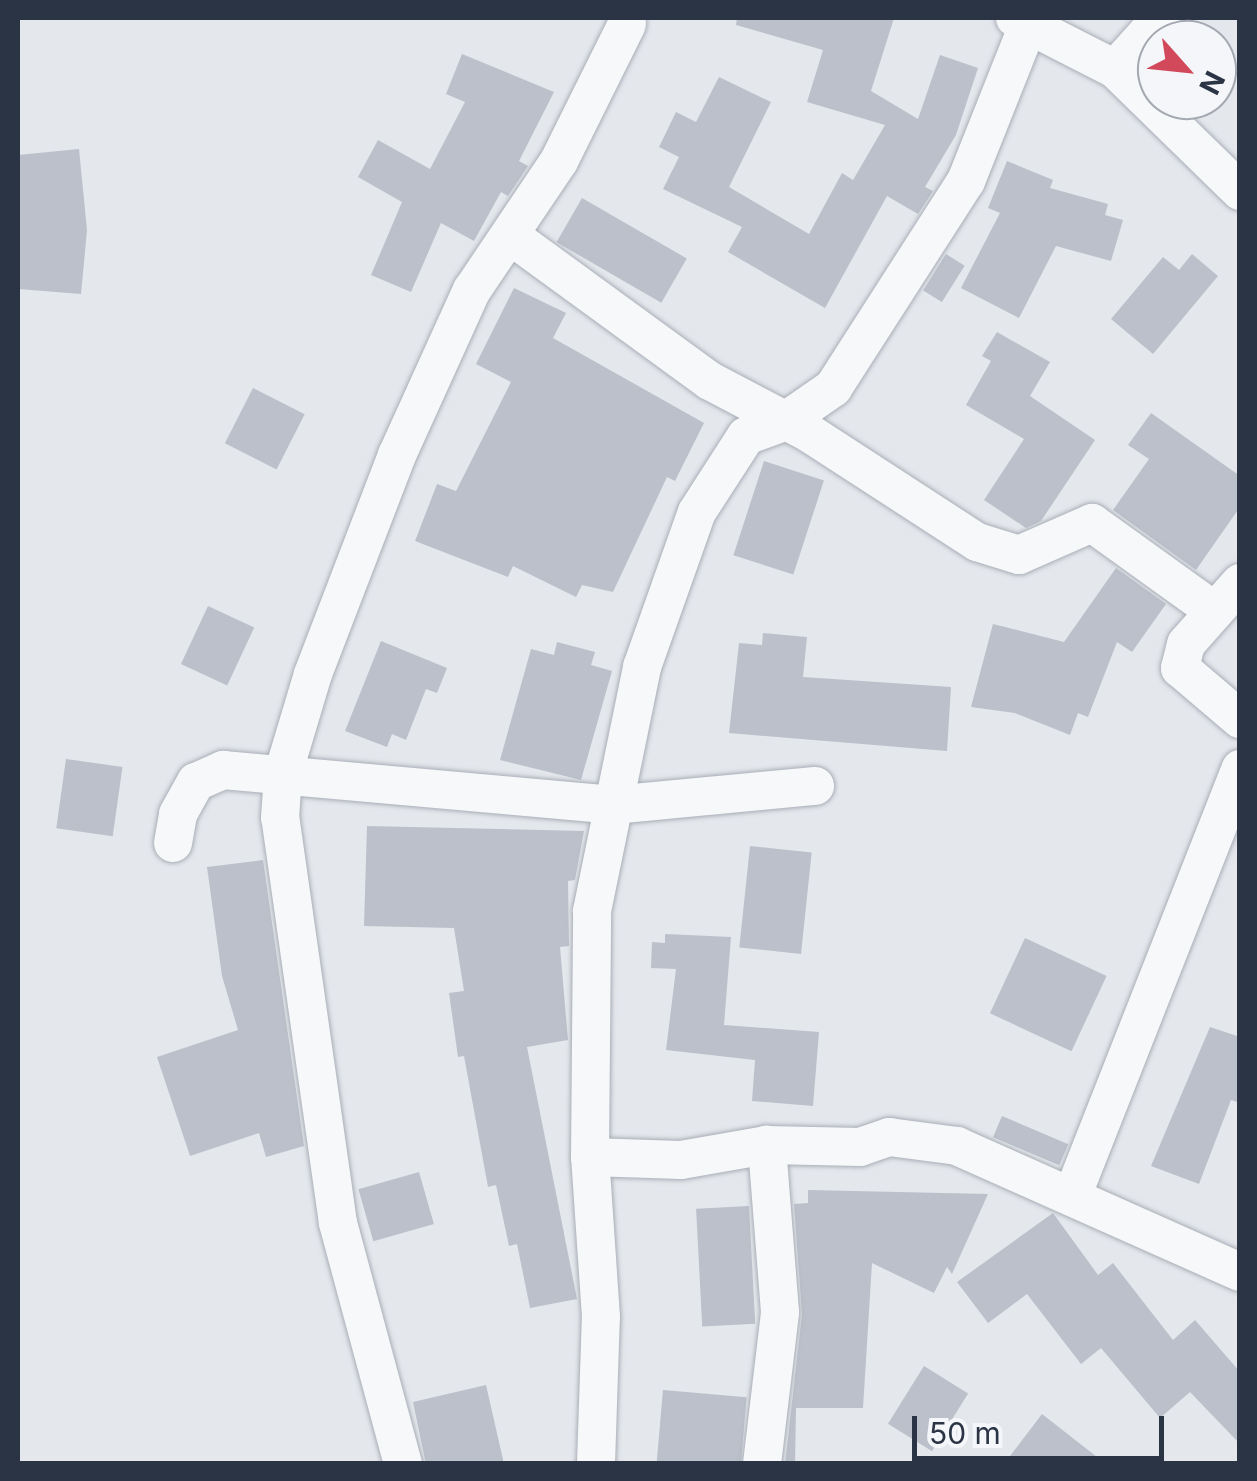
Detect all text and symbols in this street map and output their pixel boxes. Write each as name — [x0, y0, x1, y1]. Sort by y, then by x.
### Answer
north arrow — [1137, 20, 1237, 120]
text: N — [1192, 65, 1232, 100]
scale bar — [917, 1396, 1170, 1458]
text: 50 m — [929, 1415, 1001, 1451]

